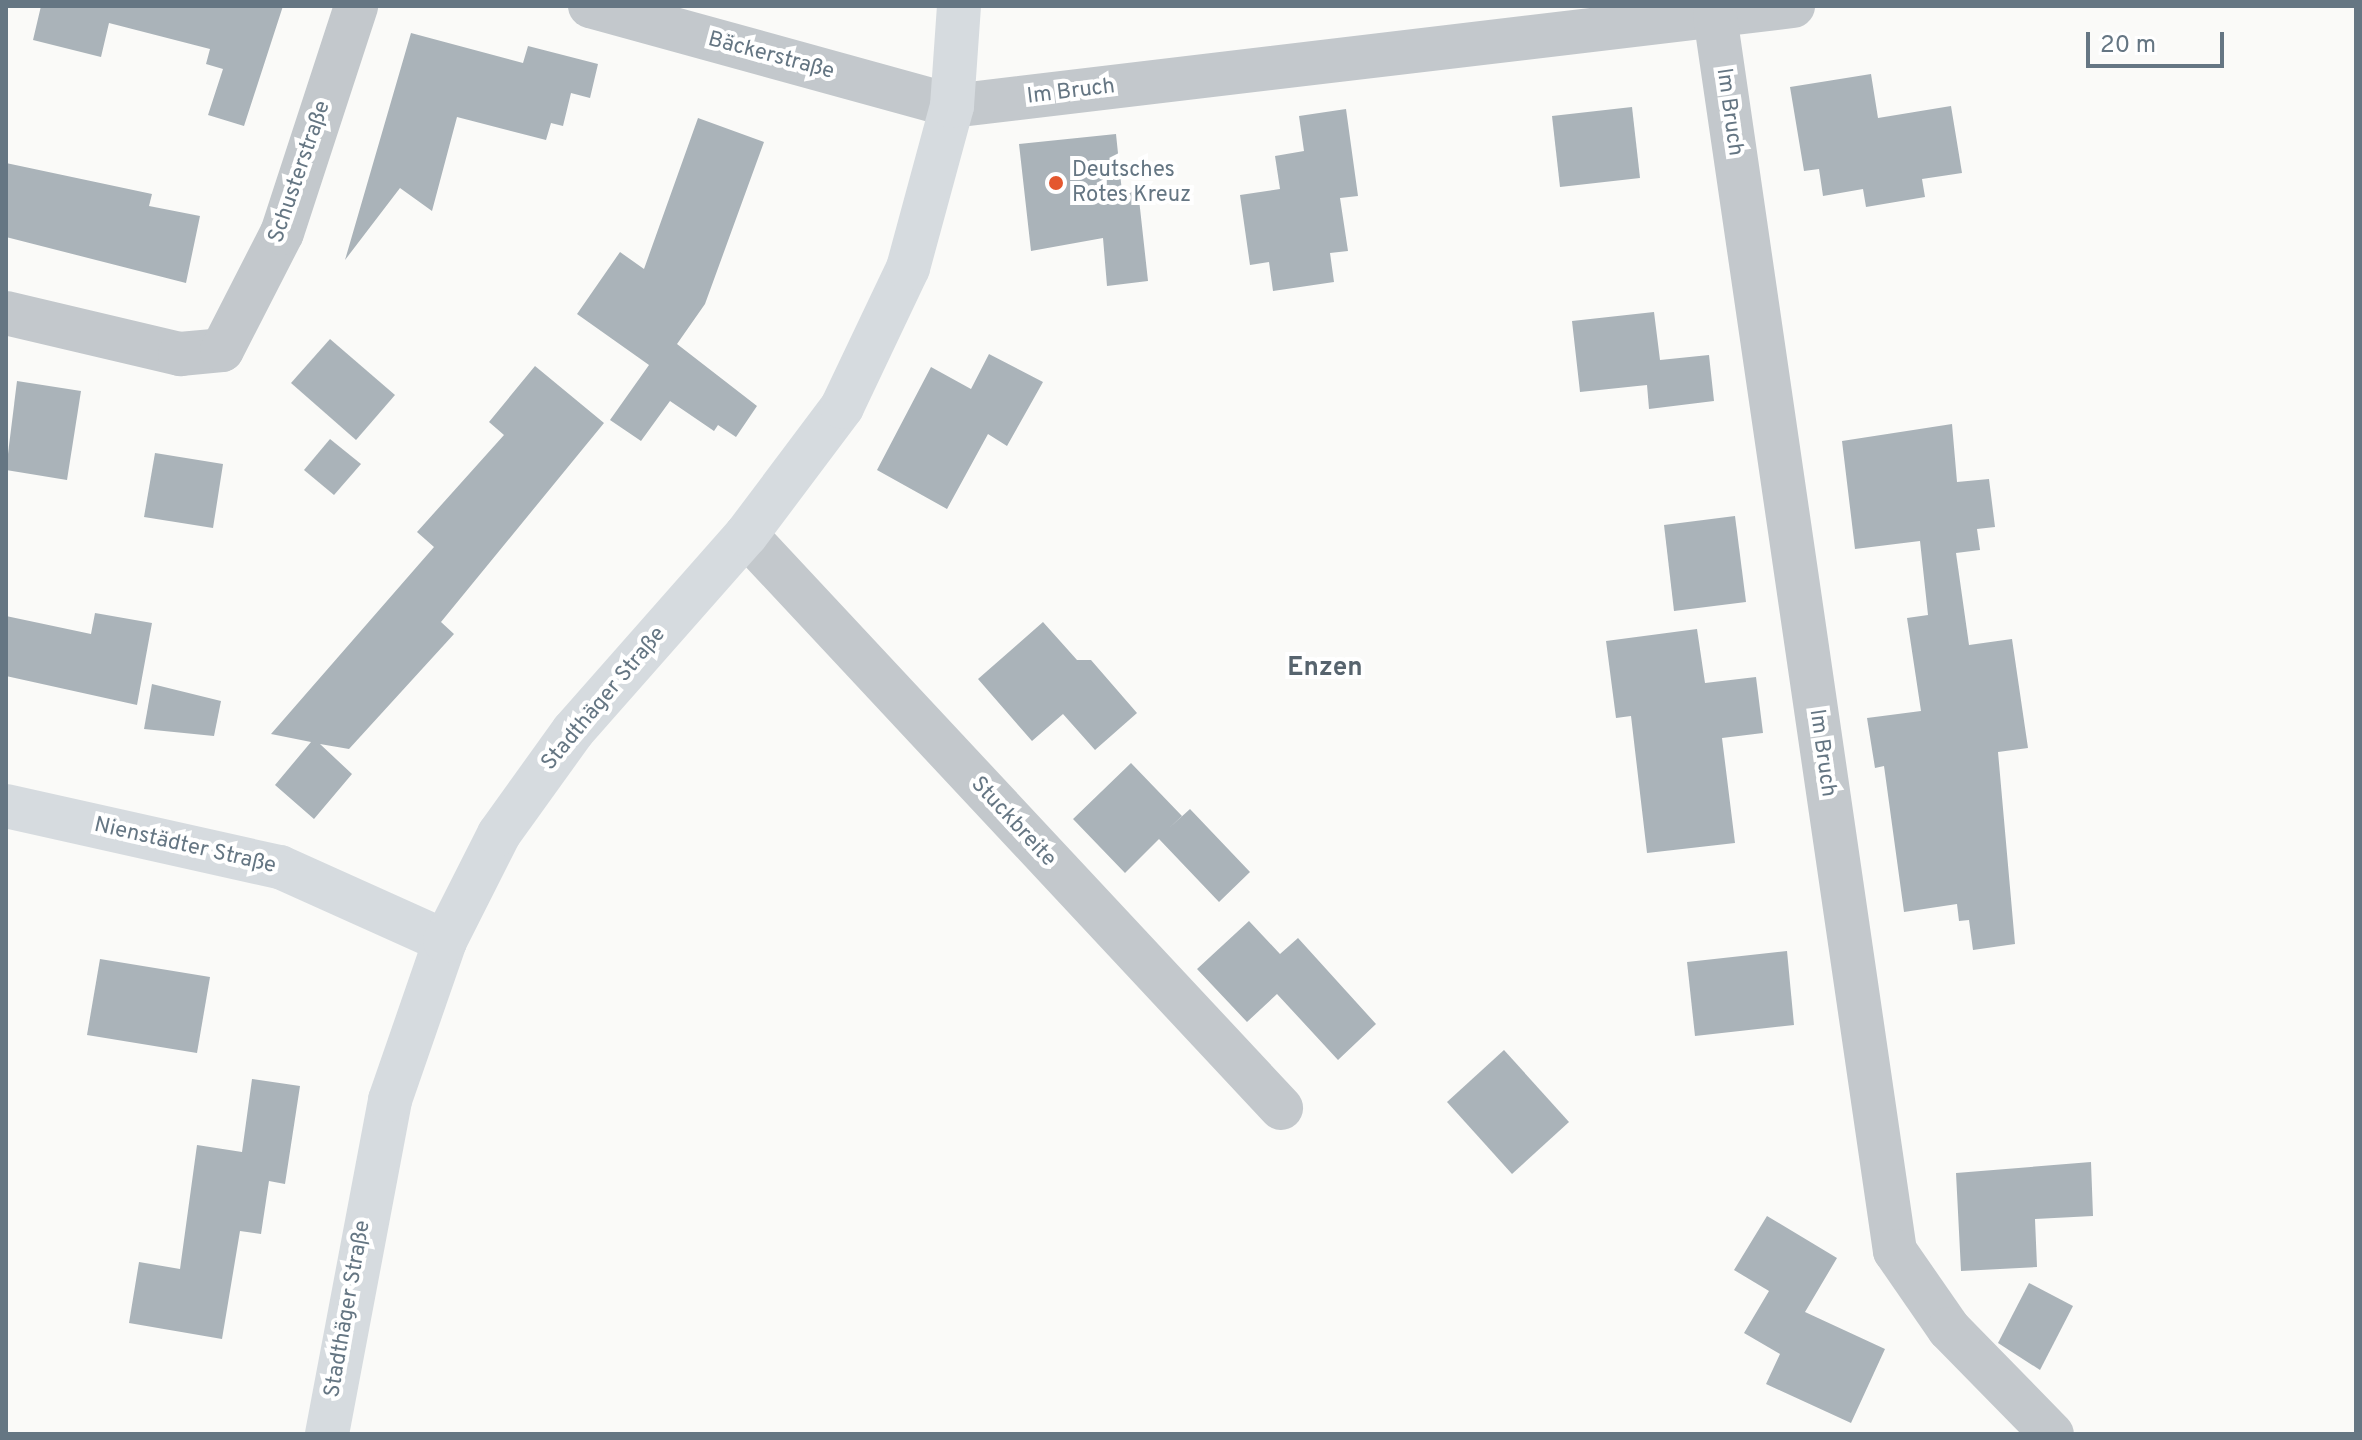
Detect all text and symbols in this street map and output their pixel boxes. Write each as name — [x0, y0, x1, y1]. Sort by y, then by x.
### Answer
scale bar — [2090, 16, 2228, 66]
street label: Bäckerstraße — [705, 26, 837, 86]
text: 20 m — [2100, 31, 2156, 61]
street label: Im Bruch — [1710, 66, 1748, 158]
street label: Im Bruch — [1025, 74, 1117, 110]
street label: Schusterstraße — [263, 98, 337, 246]
place label: Deutsches Rotes Kreuz — [1072, 157, 1191, 208]
marker: Deutsches Rotes Kreuz — [1047, 174, 1065, 192]
street label: Stadthäger Straße — [536, 622, 672, 776]
district label: Enzen — [1287, 653, 1363, 685]
street label: Im Bruch — [1803, 707, 1841, 799]
street label: Stuckbreite — [965, 772, 1061, 872]
street label: Nienstädter Straße — [92, 812, 278, 880]
street label: Stadthäger Straße — [319, 1218, 377, 1400]

